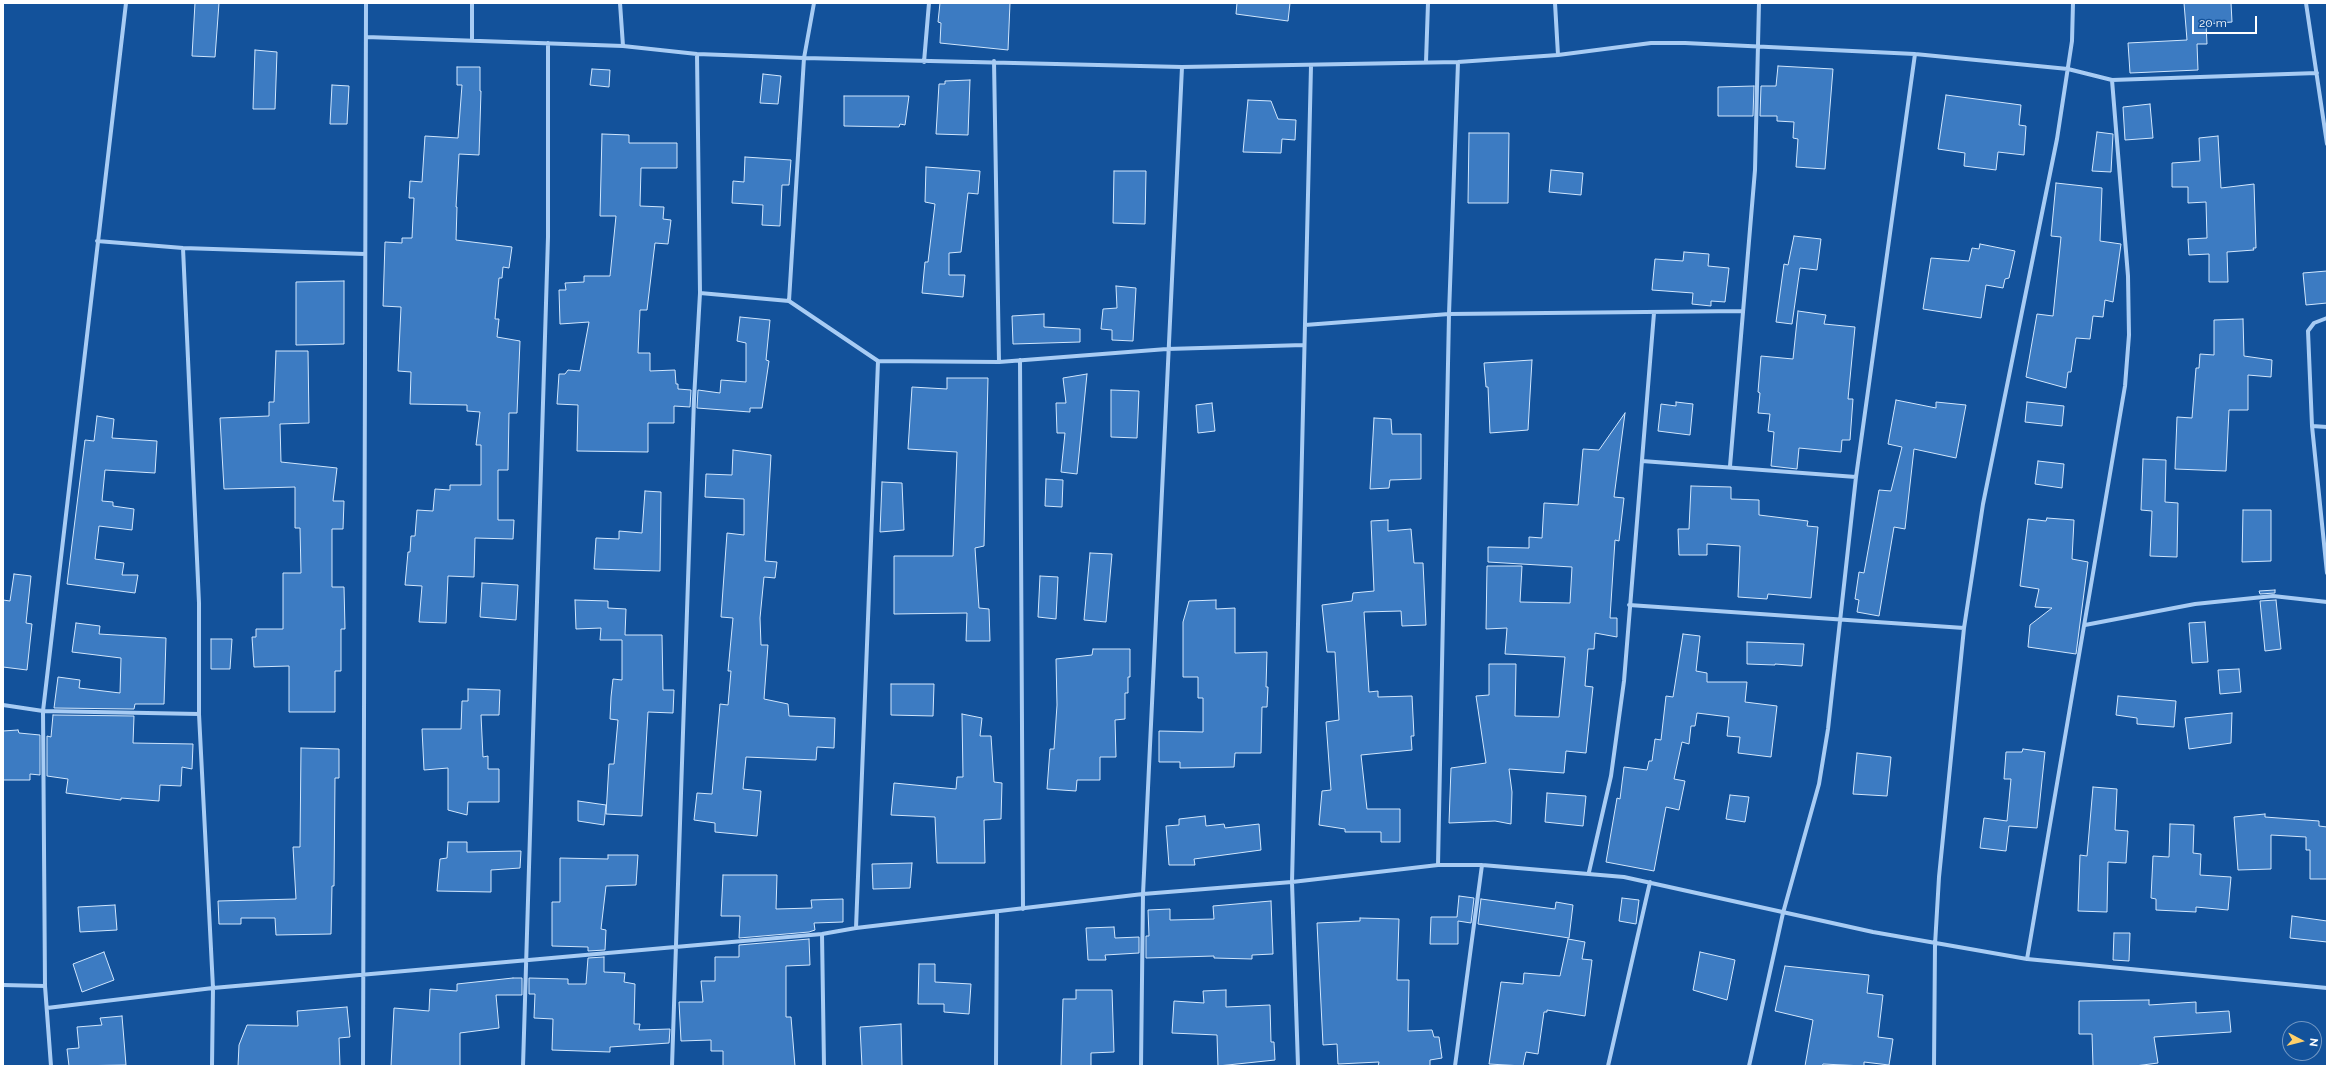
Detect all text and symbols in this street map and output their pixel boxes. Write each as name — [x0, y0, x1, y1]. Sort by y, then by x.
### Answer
scale bar — [2194, 8, 2259, 34]
text: 20 m — [2199, 16, 2227, 30]
north arrow — [2282, 1021, 2322, 1061]
text: N — [2306, 1037, 2320, 1047]

